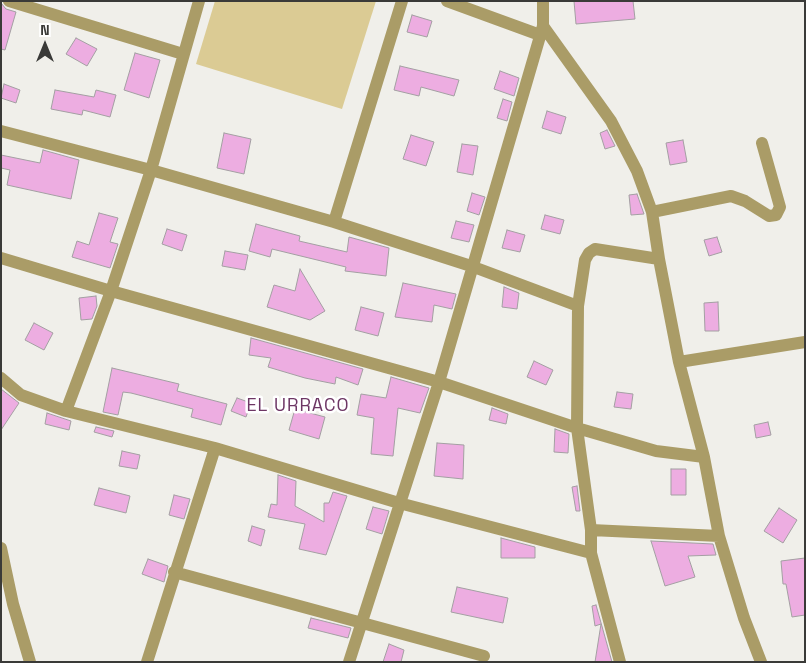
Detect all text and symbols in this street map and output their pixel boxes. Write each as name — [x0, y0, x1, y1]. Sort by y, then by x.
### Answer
north arrow — [20, 20, 70, 70]
text: N — [40, 21, 50, 39]
district label: EL URRACO — [245, 395, 351, 417]

